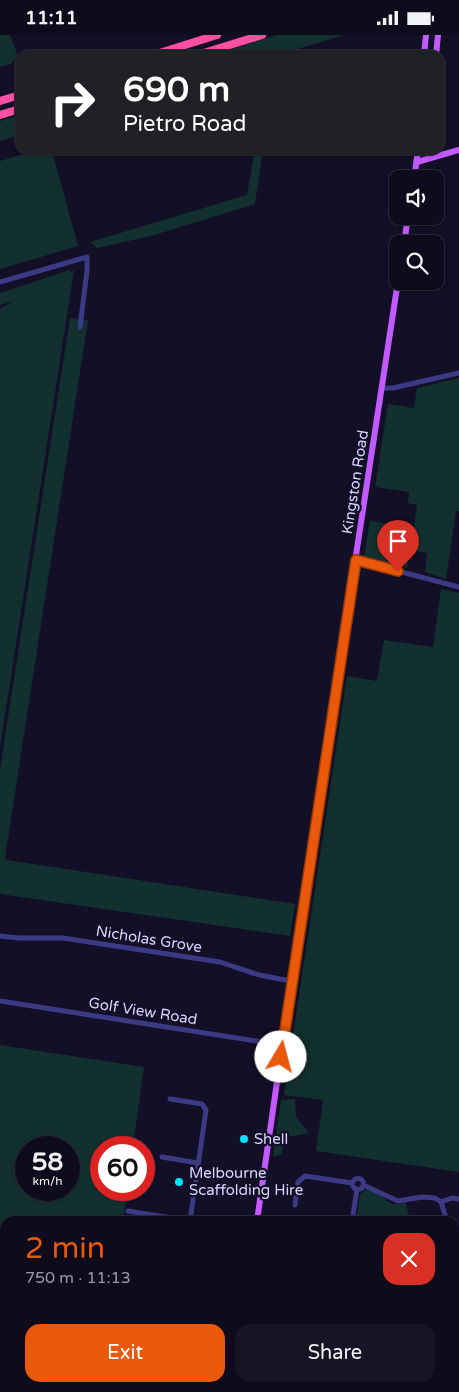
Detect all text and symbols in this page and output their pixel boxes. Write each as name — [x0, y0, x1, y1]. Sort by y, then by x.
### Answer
text: 11:11 — [25, 7, 78, 29]
text: 690 m — [123, 69, 230, 111]
icon: right — [40, 70, 105, 135]
text: Pietro Road — [123, 111, 246, 137]
map controls — [389, 170, 444, 290]
button: sound — [389, 170, 444, 225]
button: search — [389, 235, 444, 290]
street label: Kingston Road — [338, 429, 372, 535]
pin — [377, 520, 419, 571]
icon: arrive — [384, 527, 412, 555]
street label: Nicholas Grove — [95, 922, 203, 956]
street label: Golf View Road — [87, 994, 199, 1028]
position arrow — [254, 1030, 306, 1082]
place label: Shell — [254, 1130, 288, 1148]
marker: Shell — [238, 1133, 250, 1145]
speed limit sign: 60 — [90, 1136, 155, 1201]
text: 58 — [32, 1147, 63, 1177]
place label: Melbourne Scaffolding Hire — [189, 1164, 303, 1199]
text: km/h — [32, 1174, 63, 1188]
marker: Melbourne Scaffolding Hire — [173, 1176, 185, 1188]
text: 2 min — [25, 1230, 105, 1267]
button: close — [383, 1233, 435, 1285]
text: 750 m · 11:13 — [25, 1268, 131, 1288]
button: Exit — [25, 1324, 225, 1382]
button: Share — [235, 1324, 435, 1382]

